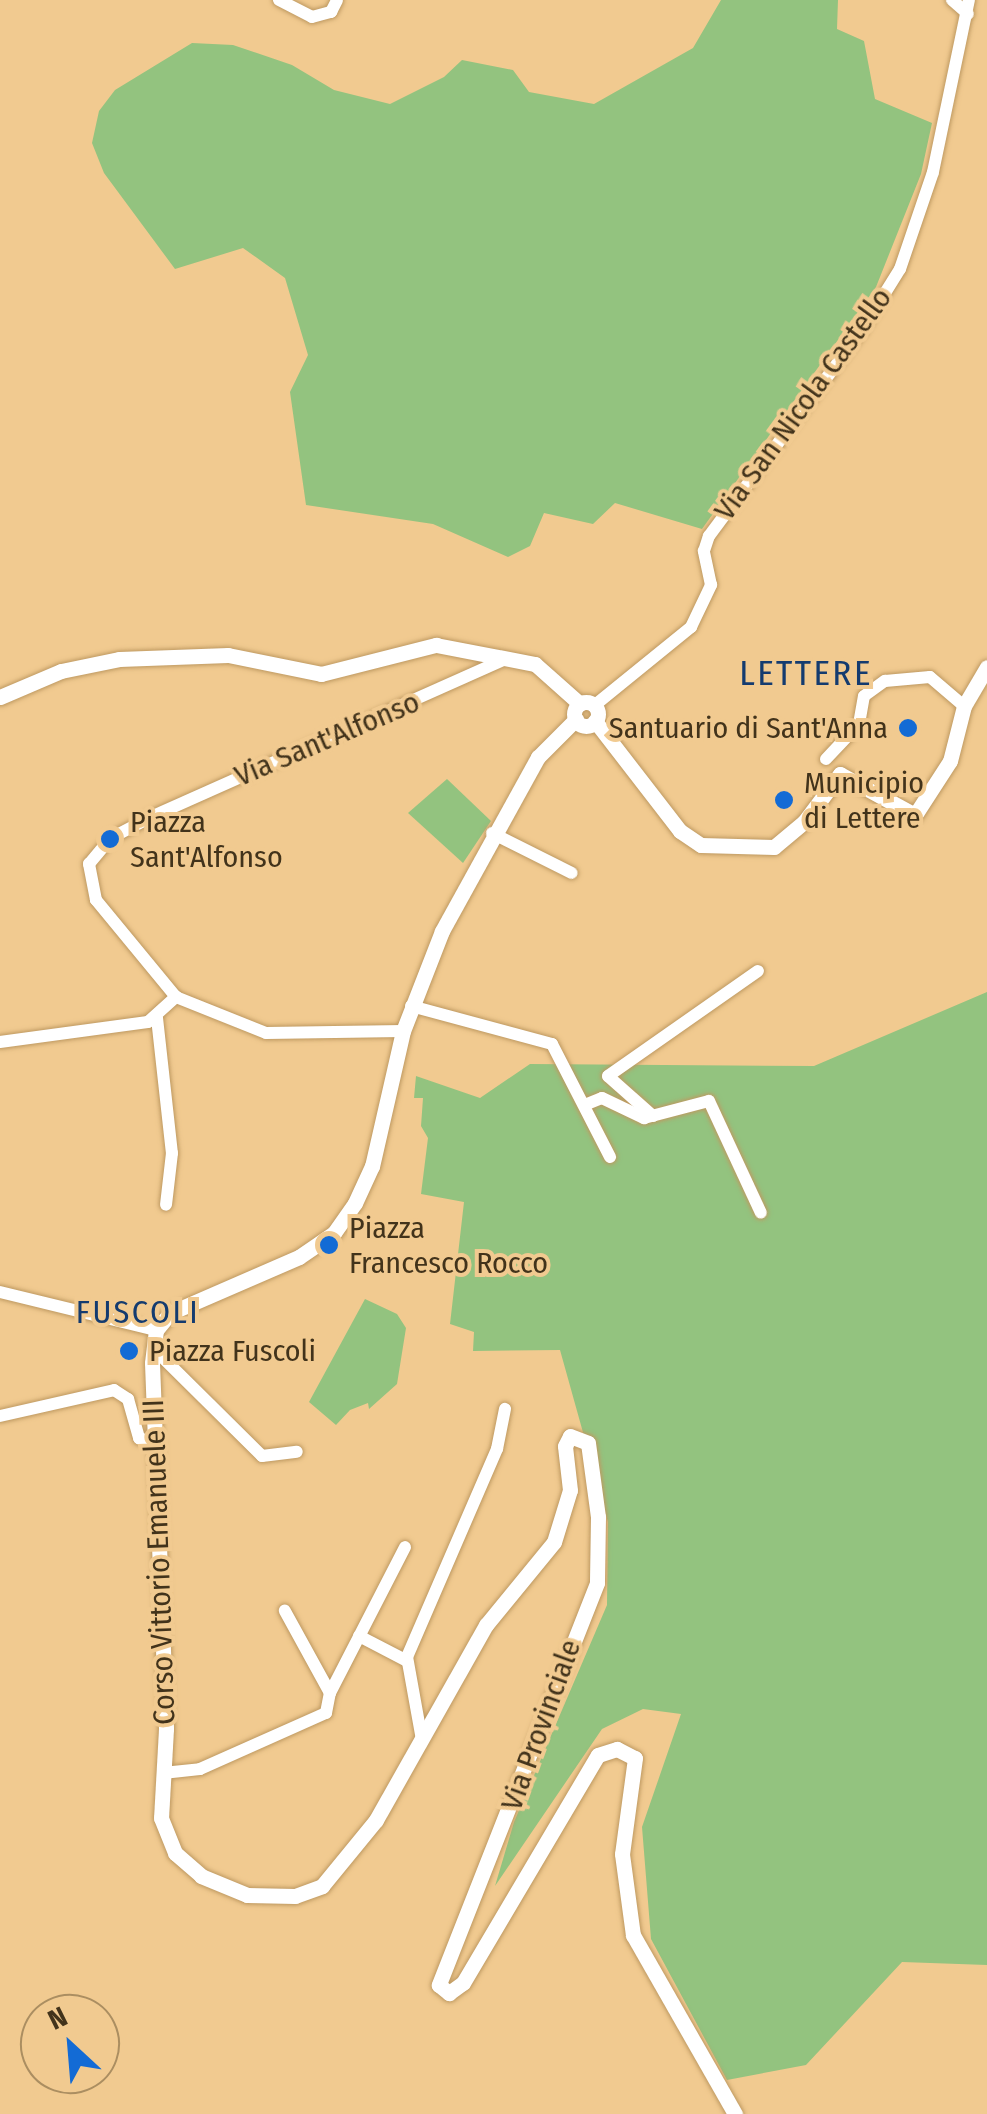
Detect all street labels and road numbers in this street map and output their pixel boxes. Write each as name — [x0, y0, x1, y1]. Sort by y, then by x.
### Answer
street label: Via San Nicola Castello — [707, 281, 899, 527]
street label: Via Sant'Alfonso — [229, 684, 425, 794]
street label: Corso Vittorio Emanuele III — [135, 1399, 183, 1725]
street label: Via Provinciale — [493, 1635, 589, 1815]

